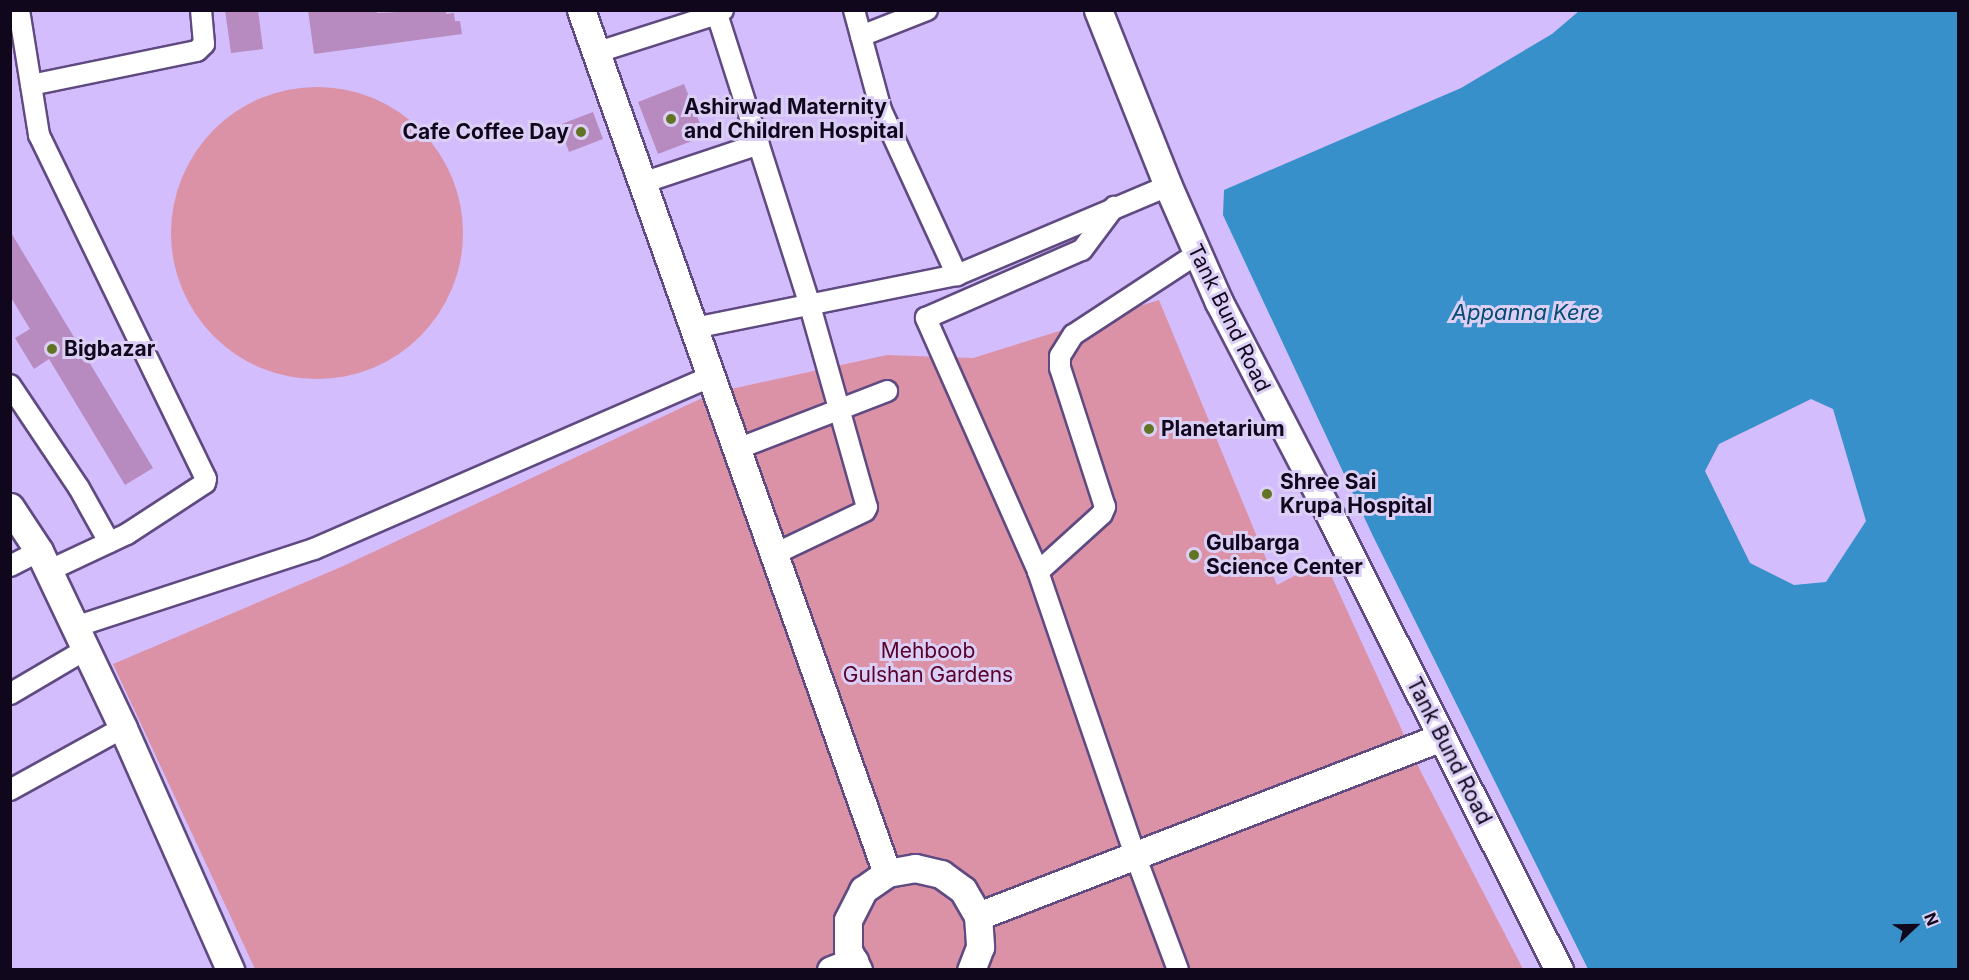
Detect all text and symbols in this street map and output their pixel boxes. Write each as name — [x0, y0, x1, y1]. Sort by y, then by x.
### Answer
place label: Ashirwad Maternity and Children Hospital — [684, 94, 904, 144]
marker: Ashirwad Maternity and Children Hospital — [662, 110, 680, 128]
place label: Cafe Coffee Day — [402, 119, 569, 145]
marker: Cafe Coffee Day — [574, 125, 588, 139]
street label: Tank Bund Road — [1182, 240, 1276, 396]
water label: Appanna Kere — [1452, 300, 1600, 326]
place label: Bigbazar — [64, 336, 155, 362]
marker: Bigbazar — [45, 342, 59, 356]
place label: Planetarium — [1161, 416, 1285, 442]
marker: Planetarium — [1142, 422, 1156, 436]
place label: Shree Sai Krupa Hospital — [1280, 469, 1432, 519]
marker: Shree Sai Krupa Hospital — [1258, 485, 1276, 503]
place label: Gulbarga Science Center — [1206, 530, 1363, 580]
marker: Gulbarga Science Center — [1187, 548, 1201, 562]
park label: Mehboob Gulshan Gardens — [843, 638, 1013, 688]
street label: Tank Bund Road — [1401, 673, 1497, 829]
north arrow — [1885, 896, 1945, 956]
text: N — [1920, 910, 1943, 929]

